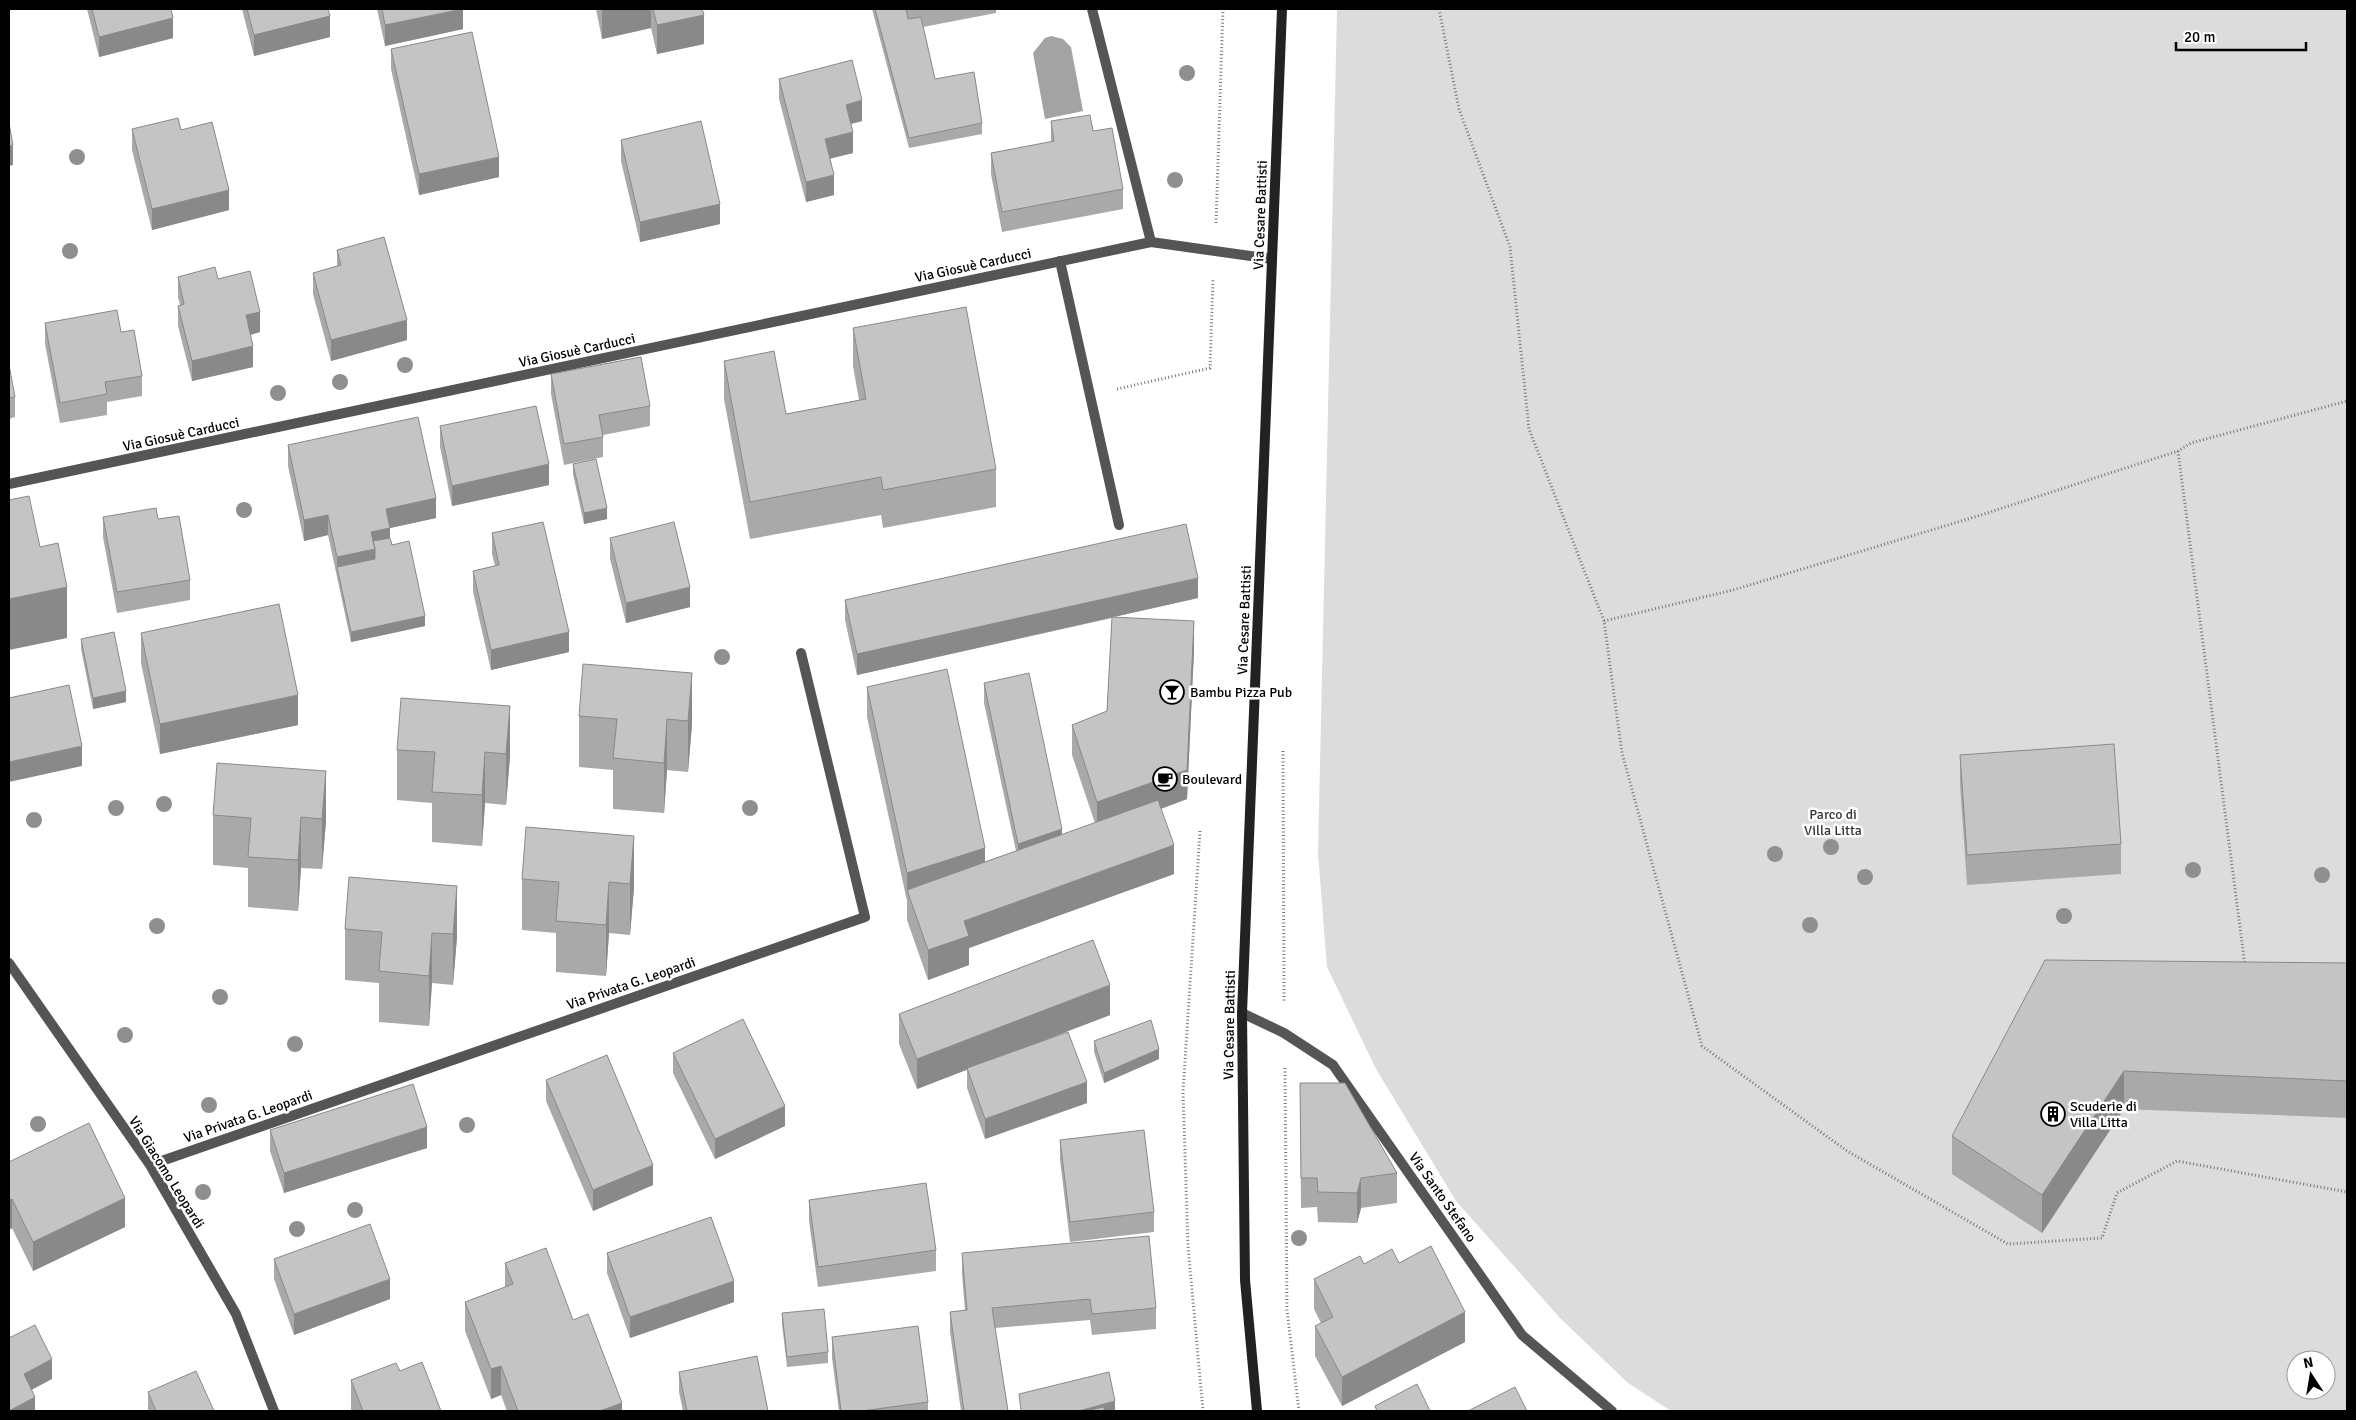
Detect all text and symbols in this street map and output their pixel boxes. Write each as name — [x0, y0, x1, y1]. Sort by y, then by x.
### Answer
scale bar — [2176, 20, 2306, 52]
text: 20 m — [2184, 28, 2215, 46]
street label: Via Cesare Battisti — [1250, 160, 1271, 270]
street label: Via Giosuè Carducci — [913, 245, 1033, 286]
street label: Via Giosuè Carducci — [517, 330, 637, 371]
street label: Via Giosuè Carducci — [121, 414, 241, 455]
street label: Via Cesare Battisti — [1234, 565, 1255, 675]
bar icon: Bambu Pizza Pub — [1159, 679, 1185, 705]
place label: Bambu Pizza Pub — [1190, 684, 1292, 701]
cafe icon: Boulevard — [1152, 766, 1178, 792]
place label: Boulevard — [1182, 771, 1242, 788]
park label: Parco di Villa Litta — [1804, 806, 1862, 839]
street label: Via Privata G. Leopardi — [565, 953, 698, 1013]
street label: Via Cesare Battisti — [1220, 970, 1239, 1080]
street label: Via Privata G. Leopardi — [182, 1086, 315, 1146]
place label: Scuderie di Villa Litta — [2070, 1098, 2137, 1131]
building icon: Scuderie di Villa Litta — [2040, 1101, 2066, 1127]
street label: Via Giacomo Leopardi — [125, 1113, 208, 1232]
street label: Via Santo Stefano — [1405, 1149, 1480, 1246]
north arrow — [2286, 1350, 2336, 1400]
text: N — [2302, 1353, 2315, 1372]

